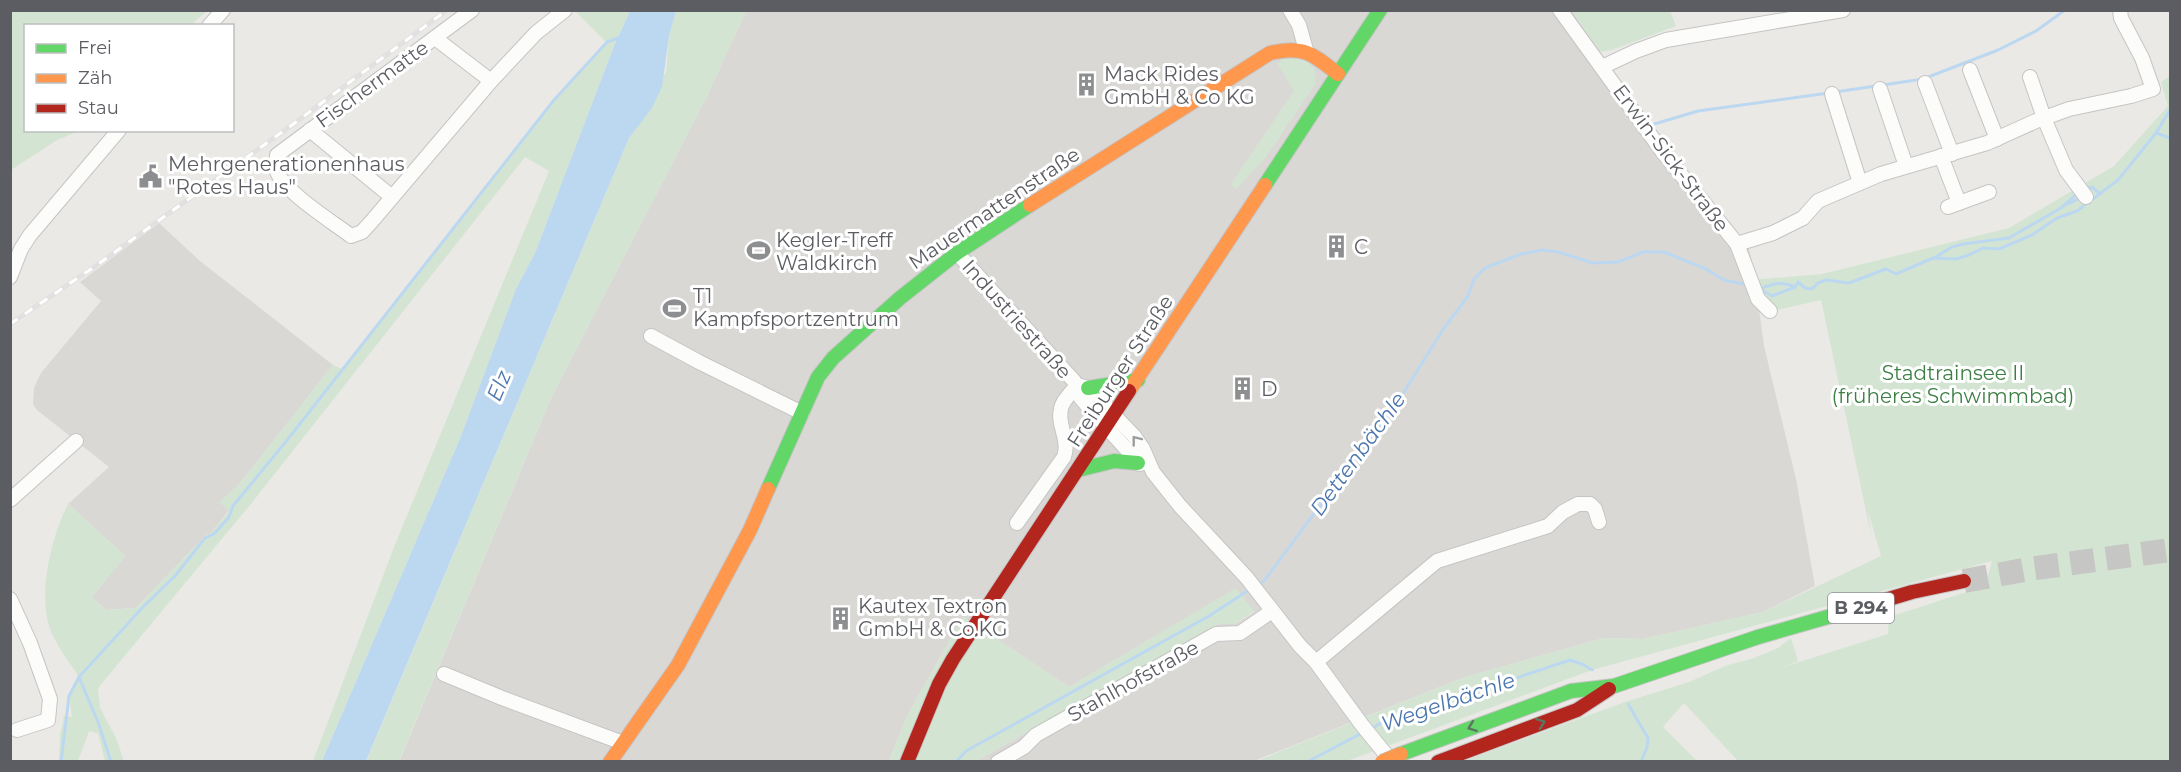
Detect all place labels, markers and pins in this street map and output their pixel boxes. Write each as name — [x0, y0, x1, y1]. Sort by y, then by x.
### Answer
place label: Mack Rides GmbH & Co KG — [1104, 62, 1255, 109]
building icon: Mack Rides GmbH & Co KG — [1073, 72, 1099, 98]
place label: Mehrgenerationenhaus "Rotes Haus" — [168, 152, 405, 199]
public building icon: Mehrgenerationenhaus "Rotes Haus" — [137, 163, 163, 189]
place label: Kegler-Treff Waldkirch — [776, 228, 894, 275]
building icon: C — [1323, 234, 1349, 260]
place label: C — [1354, 235, 1368, 259]
sports icon: Kegler-Treff Waldkirch — [745, 238, 771, 264]
place label: T1 Kampfsportzentrum — [693, 284, 899, 331]
sports icon: T1 Kampfsportzentrum — [662, 295, 688, 321]
building icon: D — [1230, 376, 1256, 402]
place label: D — [1261, 377, 1278, 401]
place label: Kautex Textron GmbH & Co.KG — [858, 594, 1007, 641]
building icon: Kautex Textron GmbH & Co.KG — [827, 605, 853, 631]

